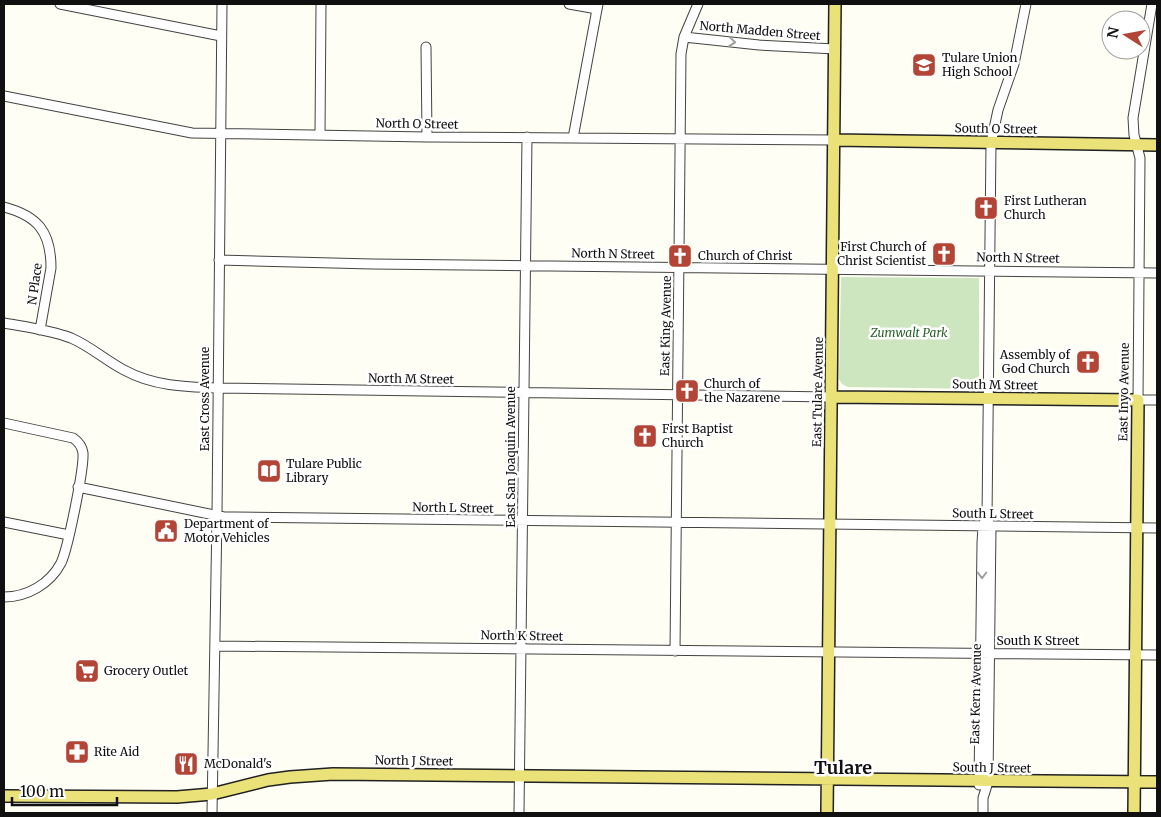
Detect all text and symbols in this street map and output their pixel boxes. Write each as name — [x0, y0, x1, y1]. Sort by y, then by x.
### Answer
north arrow — [1101, 10, 1151, 60]
street label: North Madden Street — [699, 18, 821, 43]
text: N — [1103, 25, 1123, 40]
one-way arrow — [729, 36, 737, 47]
place label: Tulare Union High School — [942, 50, 1018, 79]
school or university icon: Tulare Union High School — [911, 52, 937, 78]
street label: North O Street — [376, 115, 459, 132]
street label: South O Street — [954, 120, 1038, 137]
place label: First Lutheran Church — [1004, 193, 1087, 222]
church icon: First Lutheran Church — [973, 195, 999, 221]
place label: First Church of Christ Scientist — [837, 239, 926, 268]
church icon: First Church of Christ Scientist — [931, 241, 957, 267]
church icon: Church of Christ — [667, 243, 693, 269]
street label: North N Street — [571, 245, 655, 262]
place label: Church of Christ — [698, 248, 793, 263]
street label: North N Street — [976, 249, 1060, 266]
street label: N Place — [24, 262, 45, 306]
street label: East King Avenue — [657, 276, 674, 376]
park label: Zumwalt Park — [869, 325, 948, 340]
street label: East Tulare Avenue — [809, 337, 826, 447]
street label: East Inyo Avenue — [1115, 343, 1132, 441]
street label: East Cross Avenue — [197, 347, 212, 451]
place label: Assembly of God Church — [999, 347, 1070, 376]
church icon: Assembly of God Church — [1075, 349, 1101, 375]
street label: North M Street — [368, 370, 454, 387]
place label: Church of the Nazarene — [704, 376, 780, 405]
street label: South M Street — [952, 376, 1038, 393]
church icon: Church of the Nazarene — [674, 378, 700, 404]
street label: East San Joaquin Avenue — [503, 386, 518, 528]
place label: First Baptist Church — [662, 421, 733, 450]
church icon: First Baptist Church — [632, 423, 658, 449]
place label: Tulare Public Library — [286, 456, 362, 485]
library icon: Tulare Public Library — [256, 458, 282, 484]
street label: North L Street — [412, 499, 494, 516]
street label: South L Street — [952, 505, 1034, 522]
place label: Department of Motor Vehicles — [184, 516, 270, 545]
public building icon: Department of Motor Vehicles — [153, 518, 179, 544]
one-way arrow — [977, 572, 987, 579]
street label: North K Street — [481, 627, 564, 644]
street label: South K Street — [997, 633, 1080, 648]
street label: East Kern Avenue — [967, 643, 984, 745]
supermarket icon: Grocery Outlet — [74, 658, 100, 684]
place label: Grocery Outlet — [104, 663, 188, 678]
pharmacy icon: Rite Aid — [64, 739, 90, 765]
place label: Rite Aid — [94, 744, 139, 759]
restaurant icon: McDonald's — [173, 751, 199, 777]
street label: North J Street — [375, 752, 454, 769]
place label: McDonald's — [204, 756, 272, 771]
district label: Tulare — [814, 756, 872, 779]
street label: South J Street — [953, 759, 1032, 776]
scale bar — [12, 774, 118, 806]
text: 100 m — [20, 782, 64, 801]

